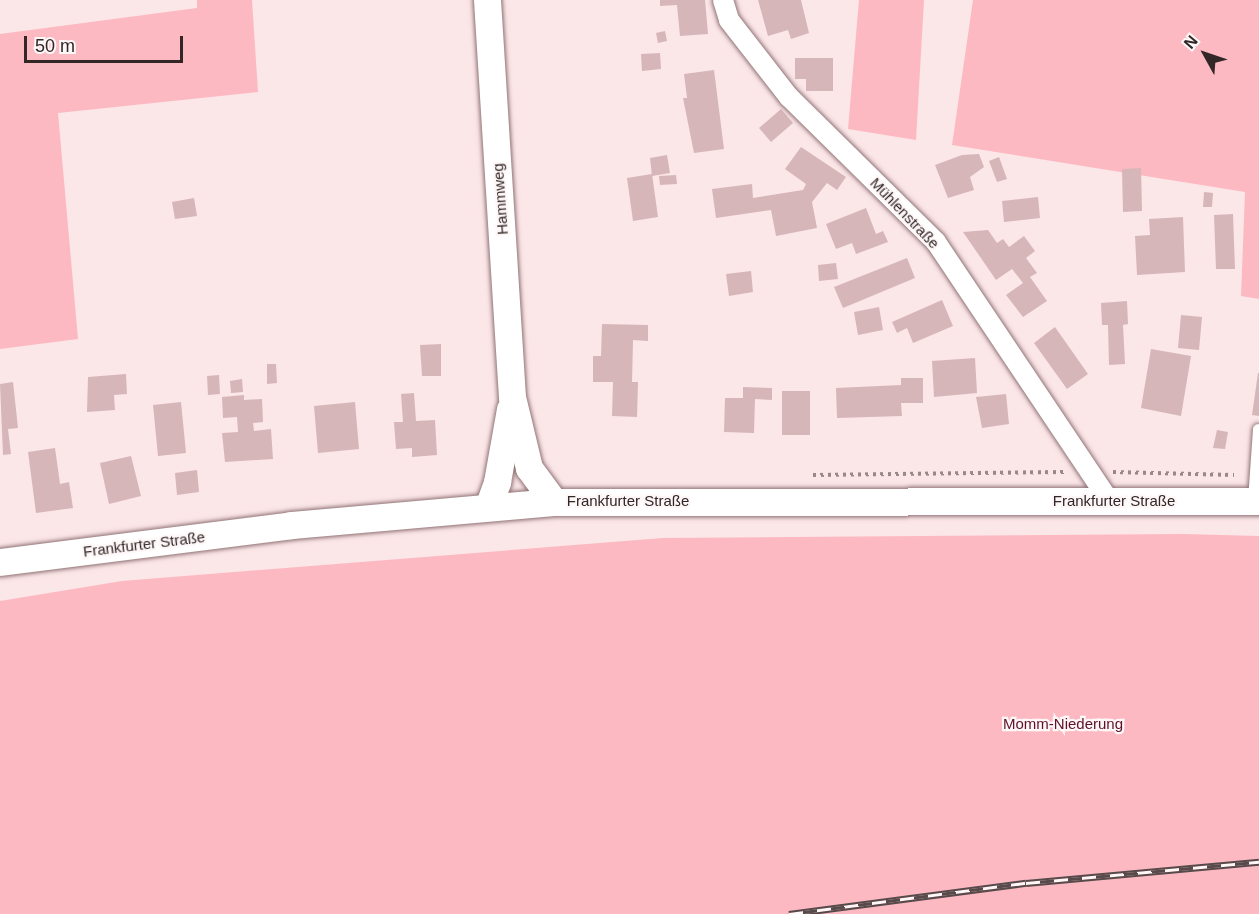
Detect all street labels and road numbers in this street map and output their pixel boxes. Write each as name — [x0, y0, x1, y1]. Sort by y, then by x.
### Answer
street label: Hammweg — [489, 163, 511, 235]
street label: Mühlenstraße — [867, 174, 943, 252]
street label: Frankfurter Straße — [567, 492, 689, 510]
street label: Frankfurter Straße — [1053, 492, 1175, 510]
street label: Frankfurter Straße — [82, 528, 206, 560]

